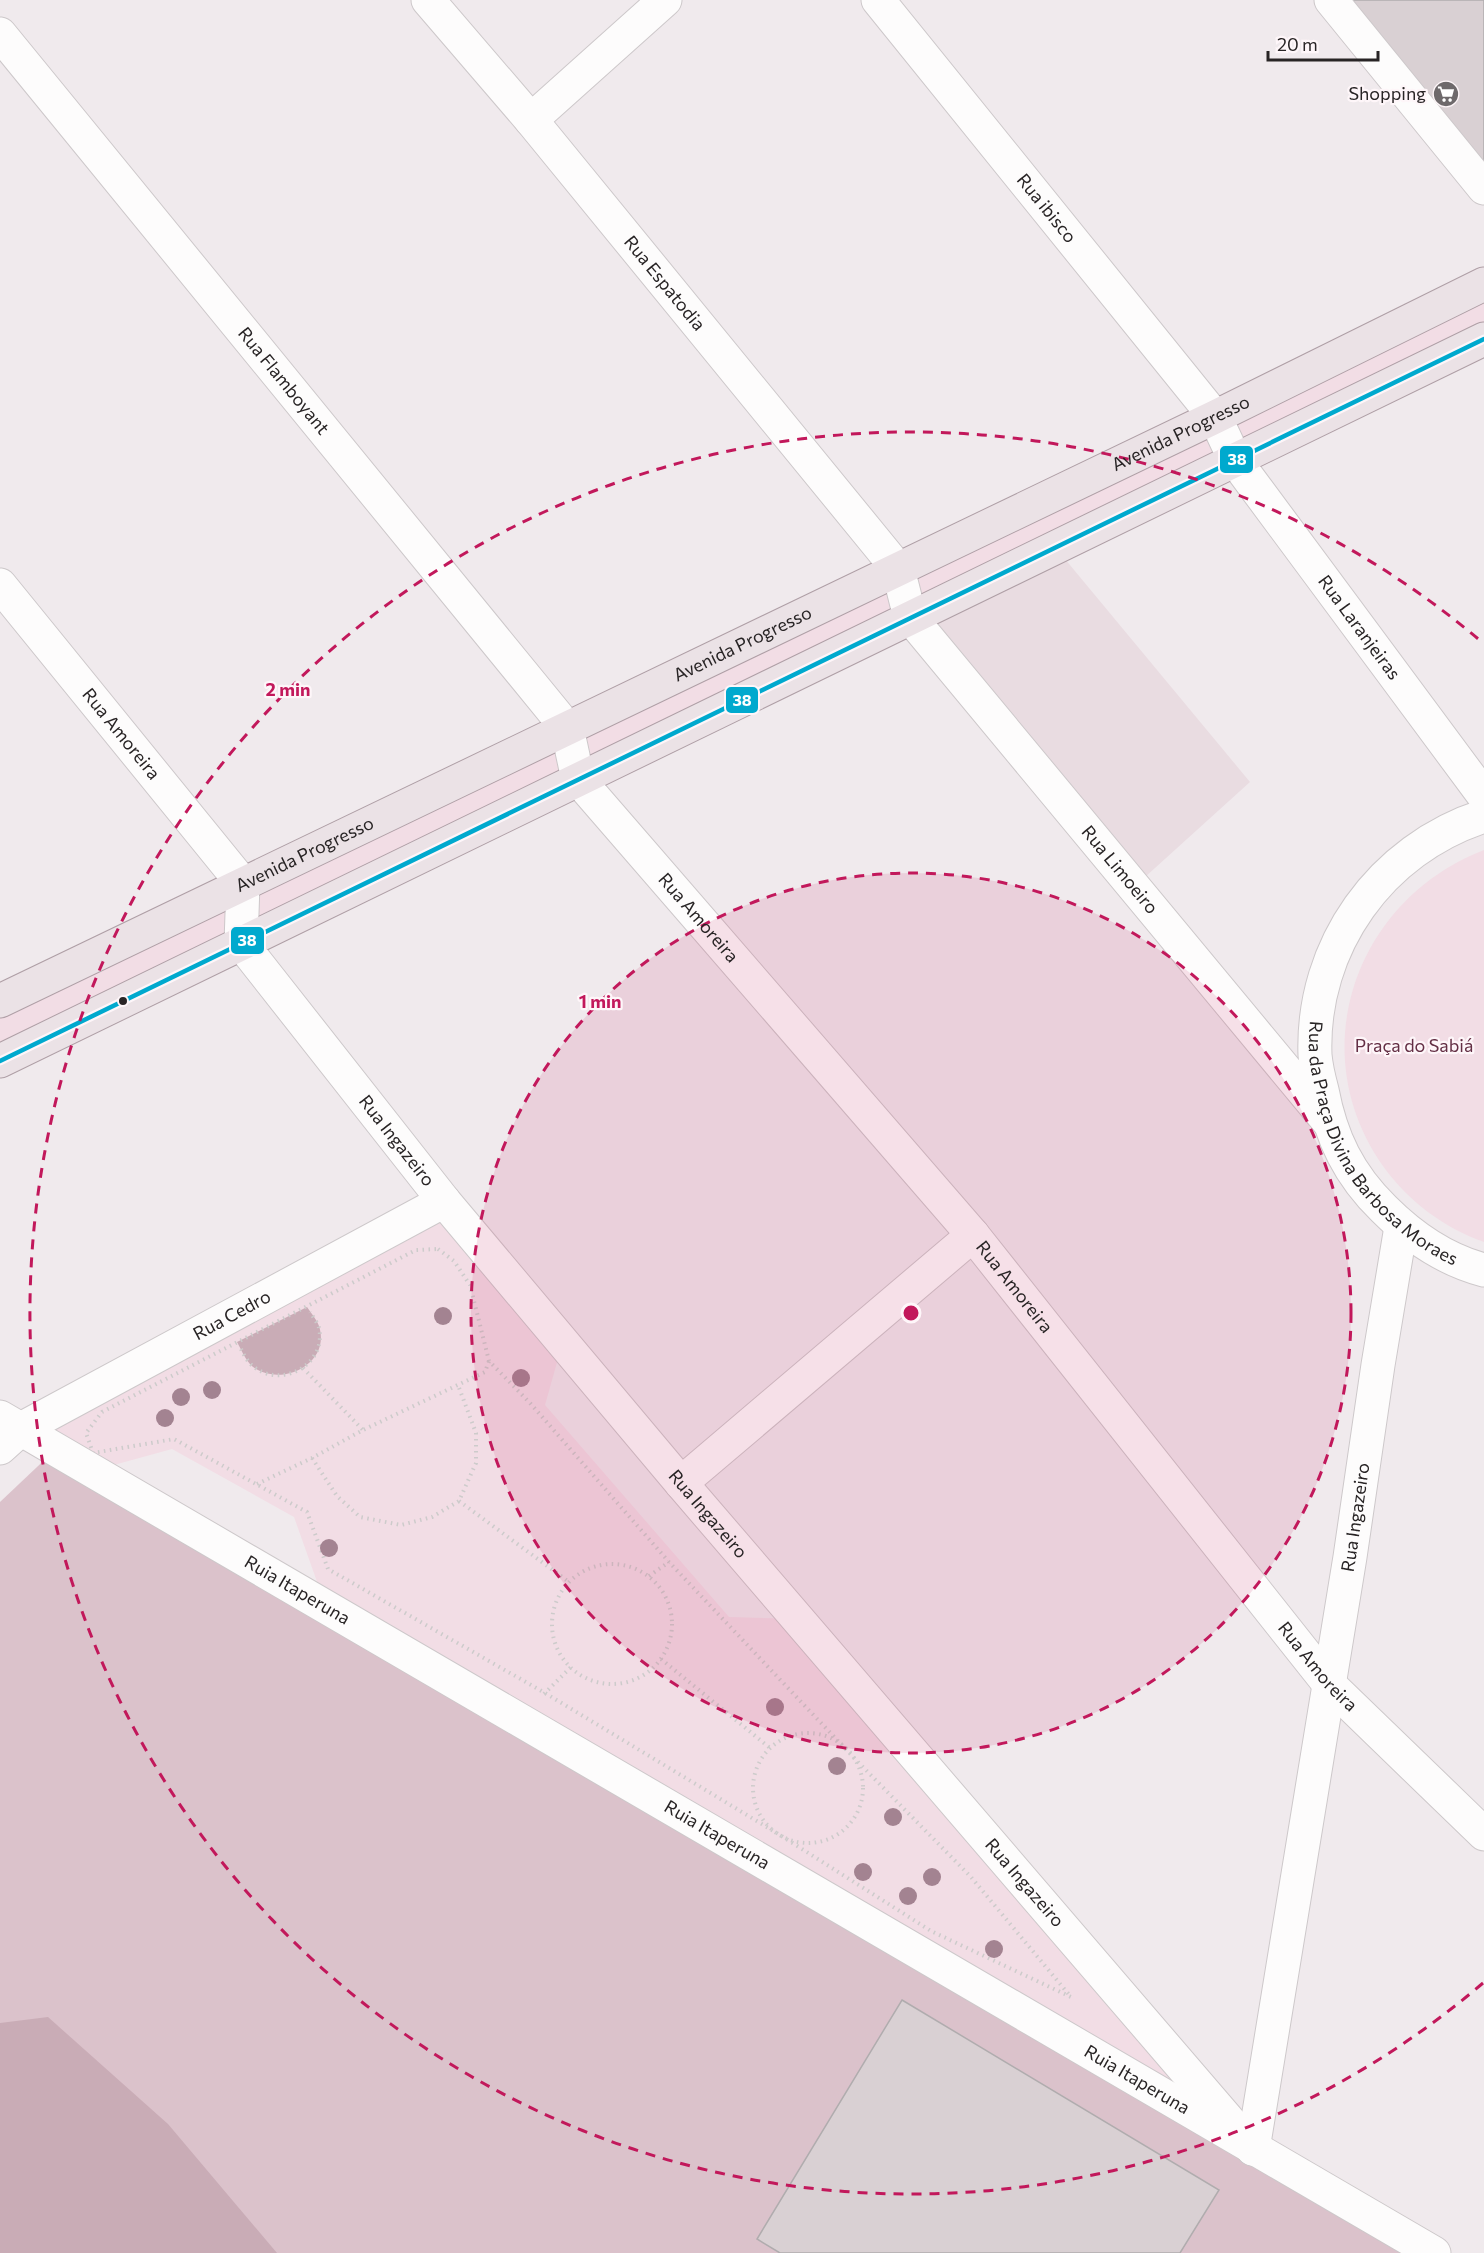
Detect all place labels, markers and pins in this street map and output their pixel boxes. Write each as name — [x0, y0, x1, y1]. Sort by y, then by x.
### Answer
supermarket icon: Shopping — [1431, 79, 1461, 109]
place label: Shopping — [1348, 82, 1426, 104]
unlabelled marker — [117, 995, 129, 1007]
centre of rings — [901, 1303, 921, 1323]

